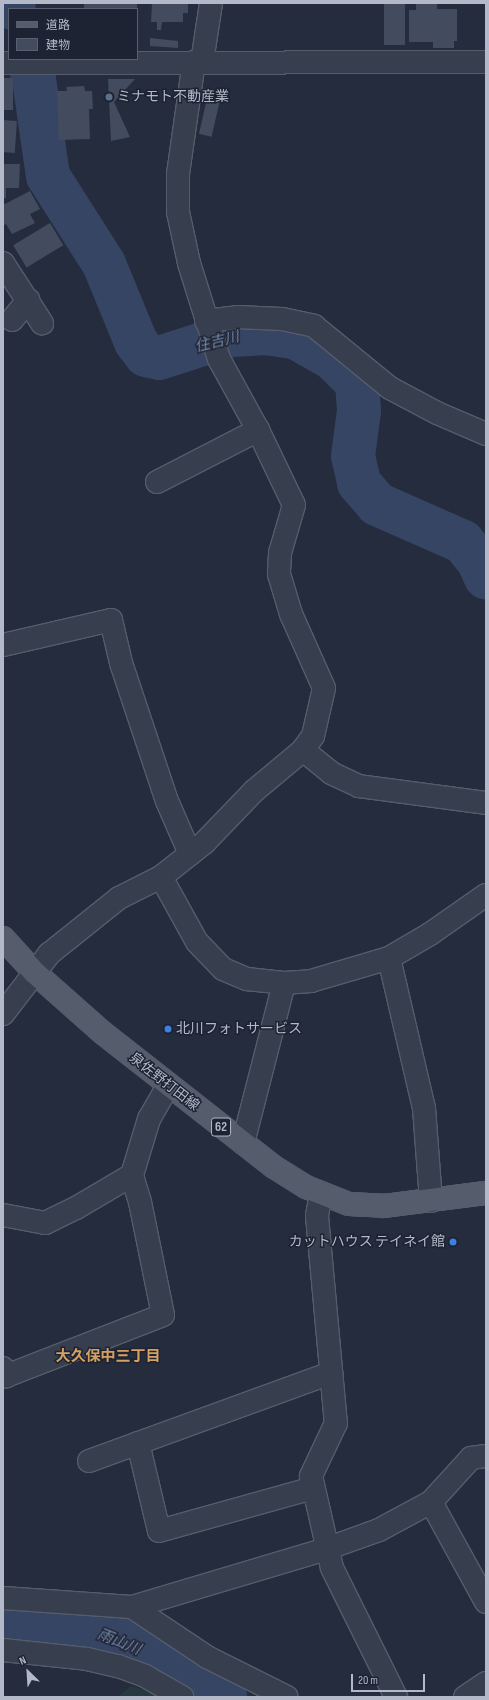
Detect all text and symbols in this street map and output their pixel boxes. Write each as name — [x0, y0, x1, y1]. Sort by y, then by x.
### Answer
legend — [8, 8, 138, 60]
text: 道路 — [46, 18, 70, 33]
text: 建物 — [46, 38, 70, 53]
place label: ミナモト不動産業 — [117, 89, 229, 105]
marker: ミナモト不動産業 — [104, 92, 114, 102]
water label: 住吉川 — [193, 328, 241, 356]
place label: 北川フォトサービス — [176, 1021, 302, 1037]
marker: 北川フォトサービス — [163, 1024, 173, 1034]
street label: 泉佐野打田線 — [126, 1050, 202, 1114]
road number: 62 — [211, 1116, 231, 1138]
place label: カットハウス テイネイ館 — [289, 1234, 445, 1250]
marker: カットハウス テイネイ館 — [448, 1237, 458, 1247]
district label: 大久保中三丁目 — [56, 1348, 160, 1366]
water label: 雨山川 — [95, 1625, 143, 1659]
north arrow — [8, 1652, 48, 1692]
text: N — [17, 1654, 28, 1668]
scale bar — [353, 1666, 427, 1692]
text: 20 m — [358, 1673, 378, 1688]

